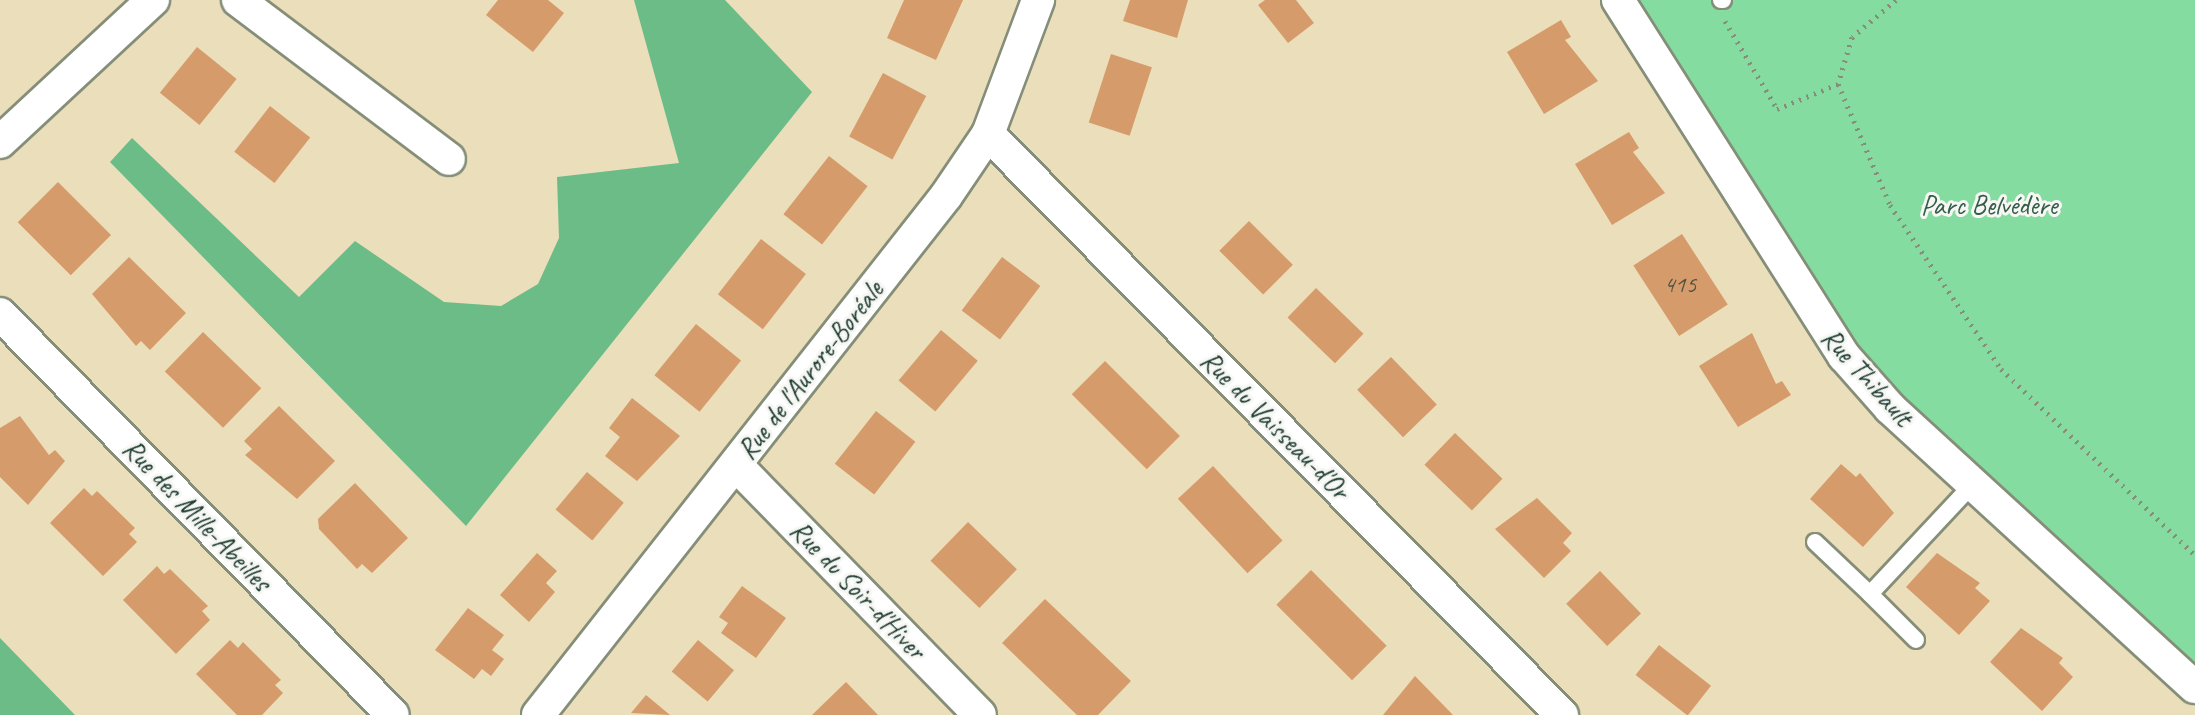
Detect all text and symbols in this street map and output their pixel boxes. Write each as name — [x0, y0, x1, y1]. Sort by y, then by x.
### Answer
park label: Parc Belvédère — [1920, 188, 2058, 222]
house number: 415 — [1664, 271, 1696, 299]
street label: Rue de l'Aurore-Boréale — [730, 274, 890, 466]
street label: Rue Thibault — [1814, 321, 1920, 433]
street label: Rue du Vaisseau-d'Or — [1194, 344, 1356, 506]
street label: Rue des Mille-Abeilles — [116, 432, 278, 598]
street label: Rue du Soir-d'Hiver — [783, 514, 933, 666]

